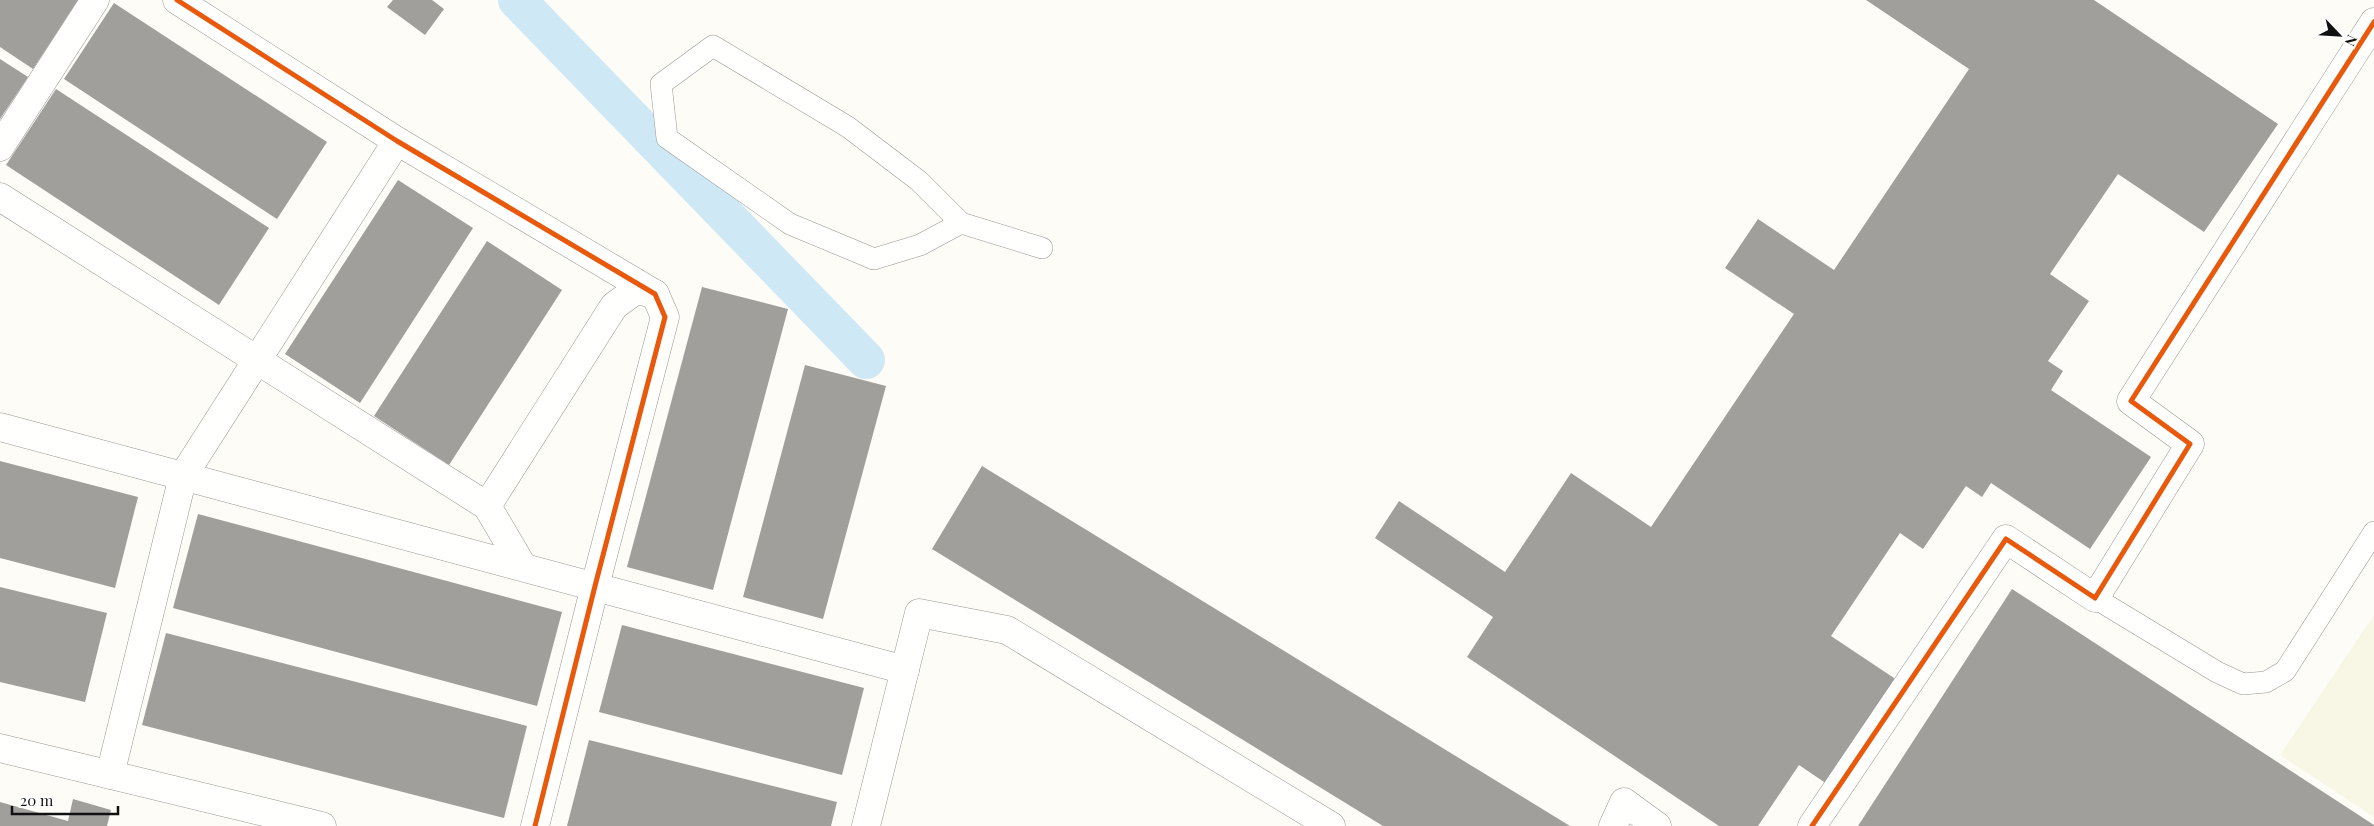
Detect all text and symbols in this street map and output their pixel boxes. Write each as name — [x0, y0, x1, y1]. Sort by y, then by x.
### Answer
north arrow — [2314, 10, 2364, 60]
text: N — [2340, 32, 2362, 49]
scale bar — [12, 784, 119, 816]
text: 20 m — [20, 790, 54, 810]

